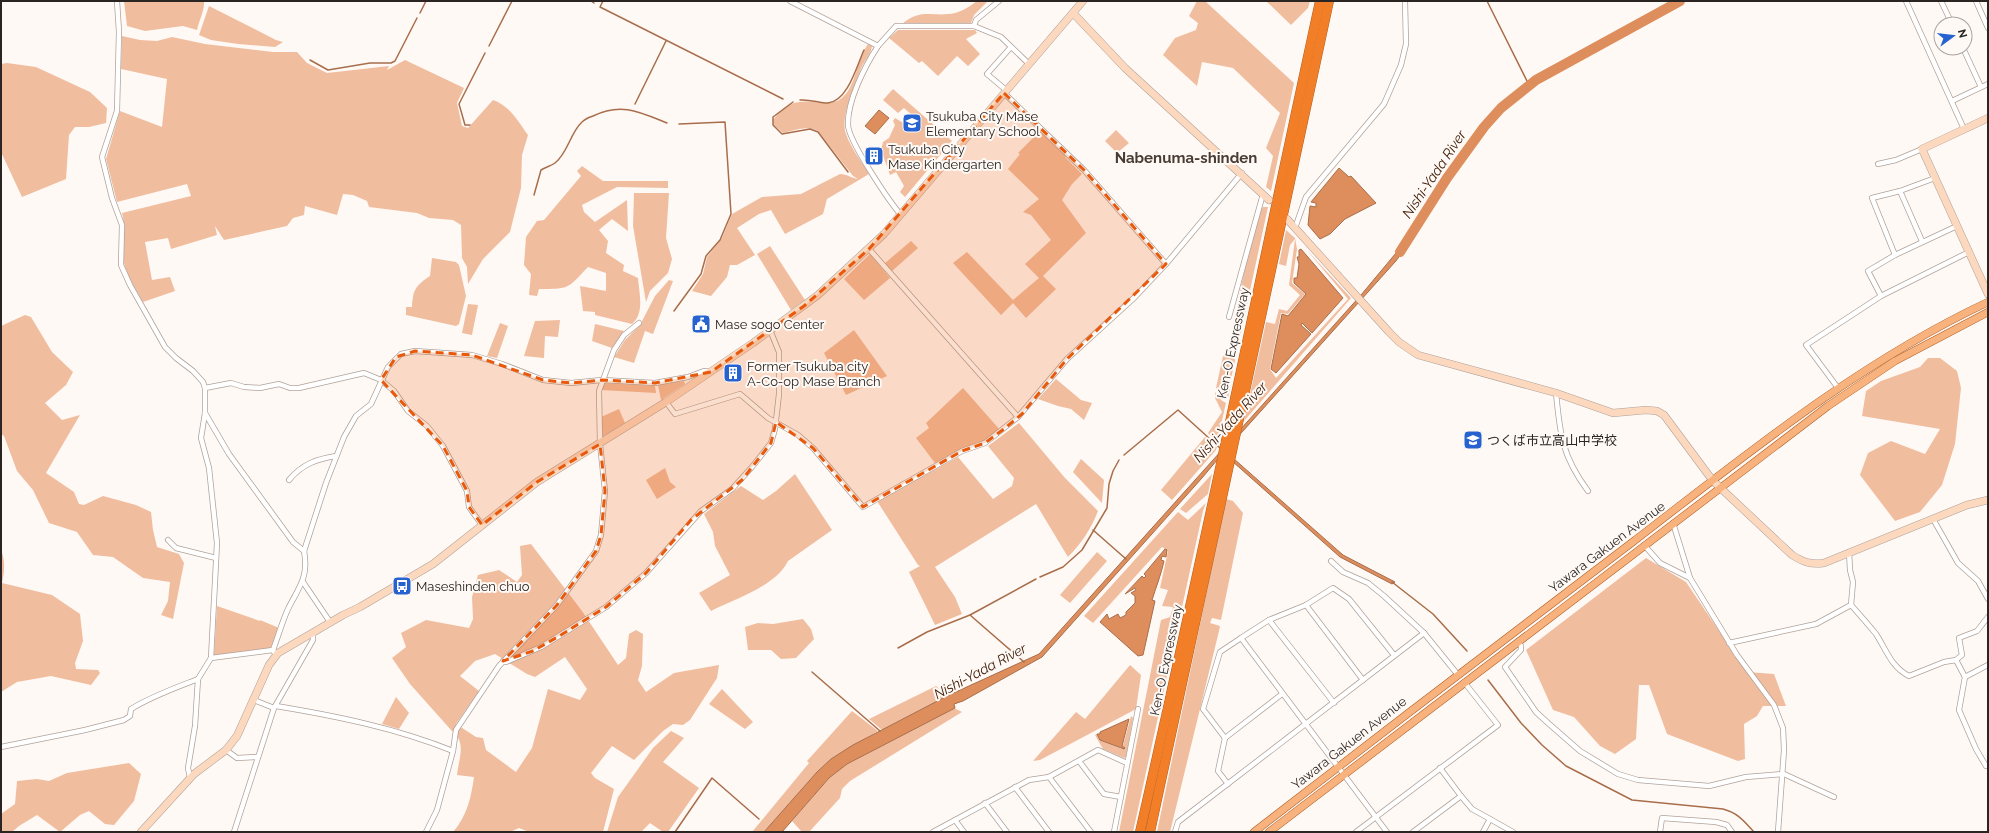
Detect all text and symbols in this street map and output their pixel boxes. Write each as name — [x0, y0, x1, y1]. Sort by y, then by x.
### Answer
north arrow — [1933, 16, 1973, 56]
text: N — [1955, 28, 1970, 39]
place label: Tsukuba City Mase Elementary School — [926, 109, 1040, 139]
school or university icon: Tsukuba City Mase Elementary School — [901, 112, 923, 134]
water label: Nishi-Yada River — [1399, 126, 1470, 221]
place label: Tsukuba City Mase Kindergarten — [888, 142, 1002, 172]
building icon: Tsukuba City Mase Kindergarten — [863, 145, 885, 167]
district label: Nabenuma-shinden — [1115, 149, 1257, 167]
street label: Ken-O Expressway — [1214, 286, 1252, 400]
public building icon: Mase sogo Center — [690, 313, 712, 335]
place label: Mase sogo Center — [715, 317, 825, 332]
place label: Former Tsukuba city A-Co-op Mase Branch — [747, 359, 881, 389]
building icon: Former Tsukuba city A-Co-op Mase Branch — [722, 362, 744, 384]
water label: Nishi-Yada River — [1190, 378, 1271, 465]
school or university icon: つくば市立高山中学校 — [1462, 429, 1484, 451]
place label: つくば市立高山中学校 — [1487, 433, 1617, 448]
street label: Yawara Gakuen Avenue — [1546, 498, 1668, 596]
bus stop icon: Maseshinden chuo — [391, 575, 413, 597]
place label: Maseshinden chuo — [416, 579, 530, 594]
street label: Ken-O Expressway — [1147, 603, 1185, 717]
water label: Nishi-Yada River — [931, 639, 1030, 702]
street label: Yawara Gakuen Avenue — [1289, 693, 1410, 792]

